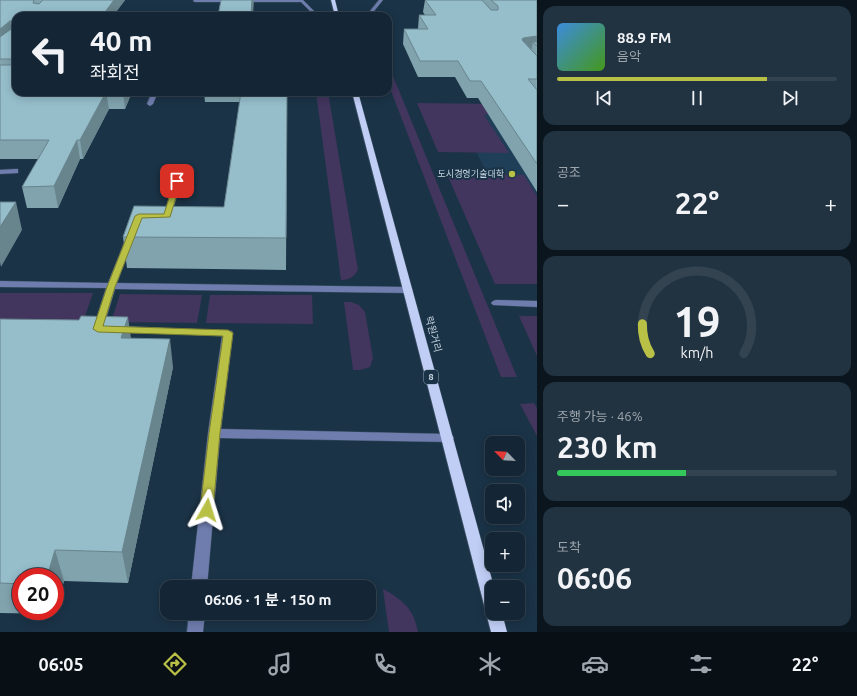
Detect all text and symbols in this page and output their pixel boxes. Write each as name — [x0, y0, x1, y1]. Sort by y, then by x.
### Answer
text: 40 m — [90, 25, 152, 56]
icon: left — [24, 28, 76, 80]
text: 88.9 FM — [617, 29, 671, 46]
text: 음악 — [617, 49, 641, 63]
text: 좌회전 — [90, 62, 140, 82]
icon: previous — [593, 87, 615, 109]
icon: pause — [686, 87, 708, 109]
icon: next — [779, 87, 801, 109]
pin — [160, 164, 194, 198]
text: 공조 — [557, 165, 581, 179]
place label: 도시경영기술대학 — [438, 168, 505, 179]
marker: 도시경영기술대학 — [507, 169, 517, 179]
icon: arrive — [166, 170, 188, 192]
text: 22° — [675, 186, 719, 220]
text: − — [557, 191, 569, 216]
text: + — [825, 191, 837, 216]
text: 19 — [674, 298, 720, 345]
street label: 락원거리 — [423, 315, 444, 353]
text: km/h — [681, 345, 713, 361]
road number: 8 — [424, 370, 438, 384]
text: 주행 가능 · 46% — [557, 409, 643, 423]
text: 230 km — [557, 430, 658, 464]
north arrow — [485, 436, 525, 476]
map controls — [485, 436, 525, 620]
button: sound — [485, 484, 525, 524]
position arrow — [186, 489, 228, 531]
button: + — [485, 532, 525, 572]
text: 도착 — [557, 540, 581, 554]
text: 06:06 — [557, 561, 632, 595]
speed limit sign: 20 — [12, 568, 64, 620]
button: − — [485, 580, 525, 620]
text: 06:06 · 1 분 · 150 m — [205, 591, 331, 608]
icon: directions — [161, 650, 189, 678]
icon: music — [266, 650, 294, 678]
icon: phone — [371, 650, 399, 678]
icon: climate — [476, 650, 504, 678]
icon: car — [581, 650, 609, 678]
icon: filters — [687, 650, 715, 678]
text: 06:05 — [39, 654, 84, 674]
text: 22° — [792, 654, 818, 674]

